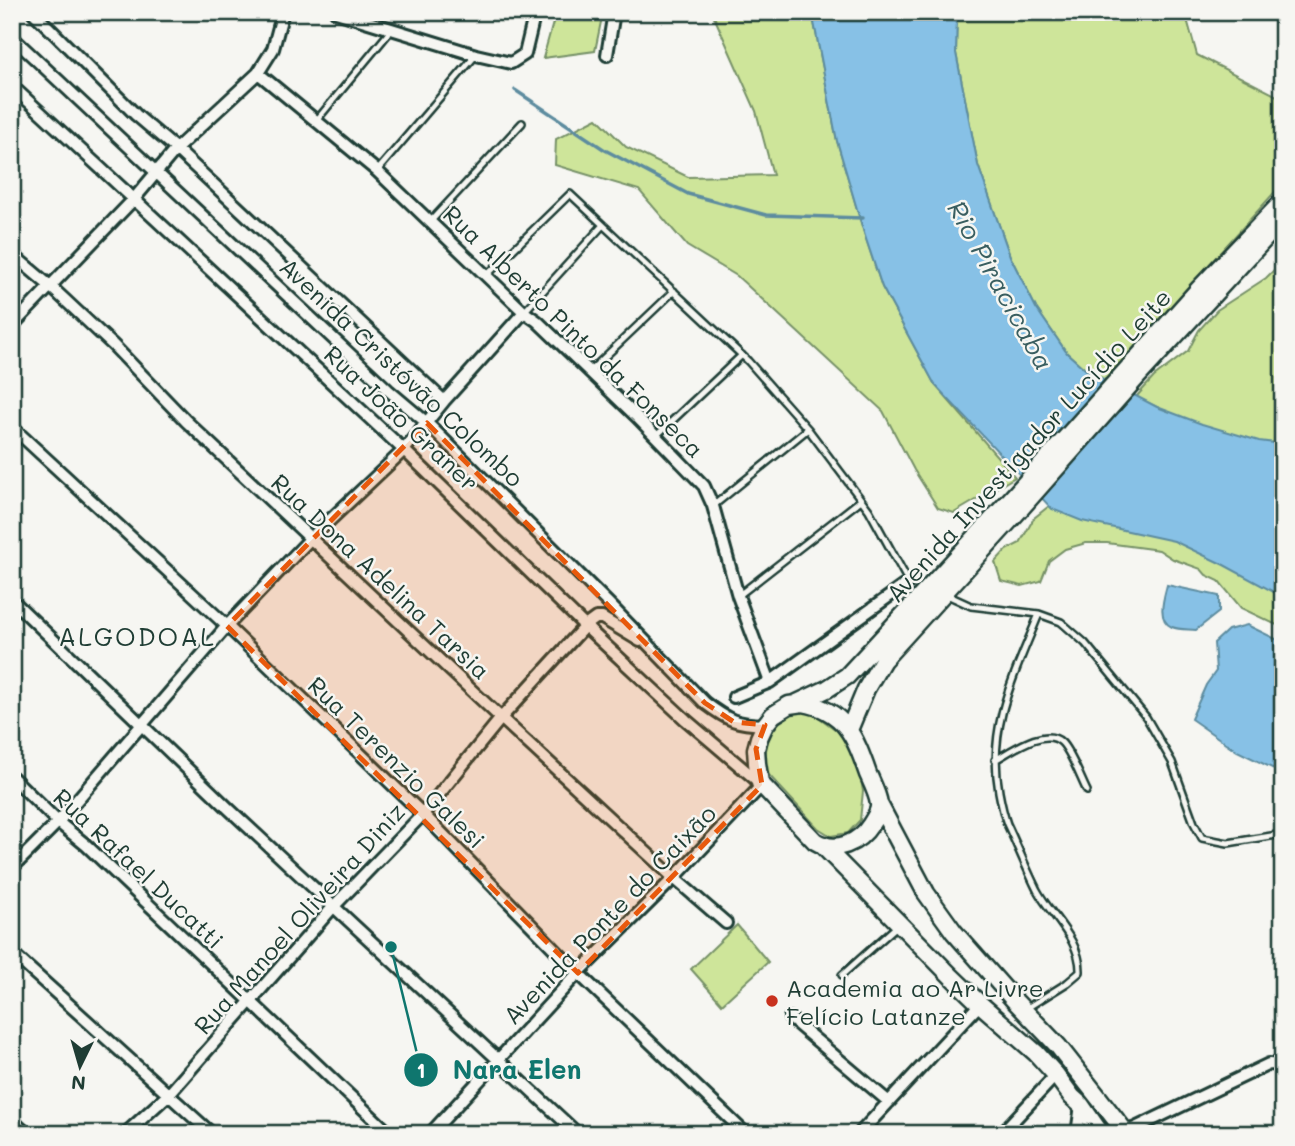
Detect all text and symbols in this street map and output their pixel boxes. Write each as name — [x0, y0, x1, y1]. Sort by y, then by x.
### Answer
water label: Rio Piracicaba — [940, 194, 1062, 376]
street label: Rua Alberto Pinto da Fonseca — [437, 198, 711, 464]
street label: Avenida Cristóvão Colombo — [274, 251, 530, 493]
street label: Avenida Investigador Lucídio Leite — [879, 282, 1177, 608]
street label: Rua João Graner — [318, 338, 486, 498]
street label: Rua Dona Adelina Tarsia — [265, 466, 497, 686]
district label: ALGODOAL — [58, 619, 216, 653]
street label: Rua Terenzio Galesi — [302, 669, 492, 855]
street label: Rua Rafael Ducatti — [47, 781, 231, 955]
street label: Rua Manoel Oliveira Diniz — [187, 796, 411, 1040]
street label: Avenida Ponte do Caixão — [496, 798, 722, 1030]
place label: Academia ao Ar Livre Felício Latanze — [786, 972, 1044, 1031]
marker: Academia ao Ar Livre Felício Latanze — [764, 993, 780, 1009]
north arrow — [46, 1030, 116, 1100]
callout: Nara Elen — [403, 1047, 595, 1094]
text: Nara Elen — [453, 1052, 581, 1086]
text: 1 — [416, 1056, 426, 1083]
text: N — [70, 1070, 87, 1097]

